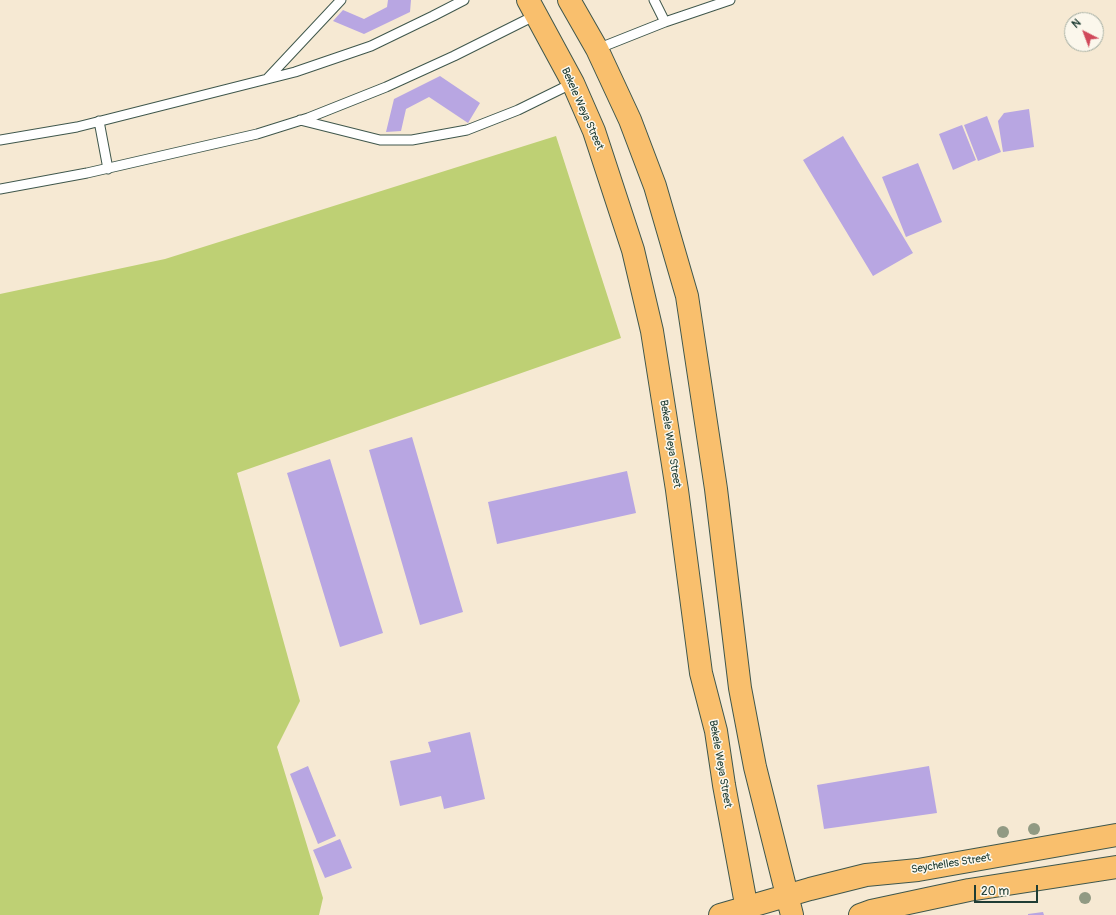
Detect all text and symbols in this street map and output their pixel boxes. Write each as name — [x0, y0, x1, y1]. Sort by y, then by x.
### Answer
north arrow — [1064, 12, 1104, 52]
text: N — [1069, 16, 1083, 31]
street label: Bekele Weya Street — [558, 66, 606, 152]
street label: Bekele Weya Street — [657, 399, 683, 489]
street label: Bekele Weya Street — [706, 719, 734, 809]
street label: Seychelles Street — [910, 851, 992, 877]
scale bar — [976, 877, 1040, 903]
text: 20 m — [981, 884, 1009, 899]

